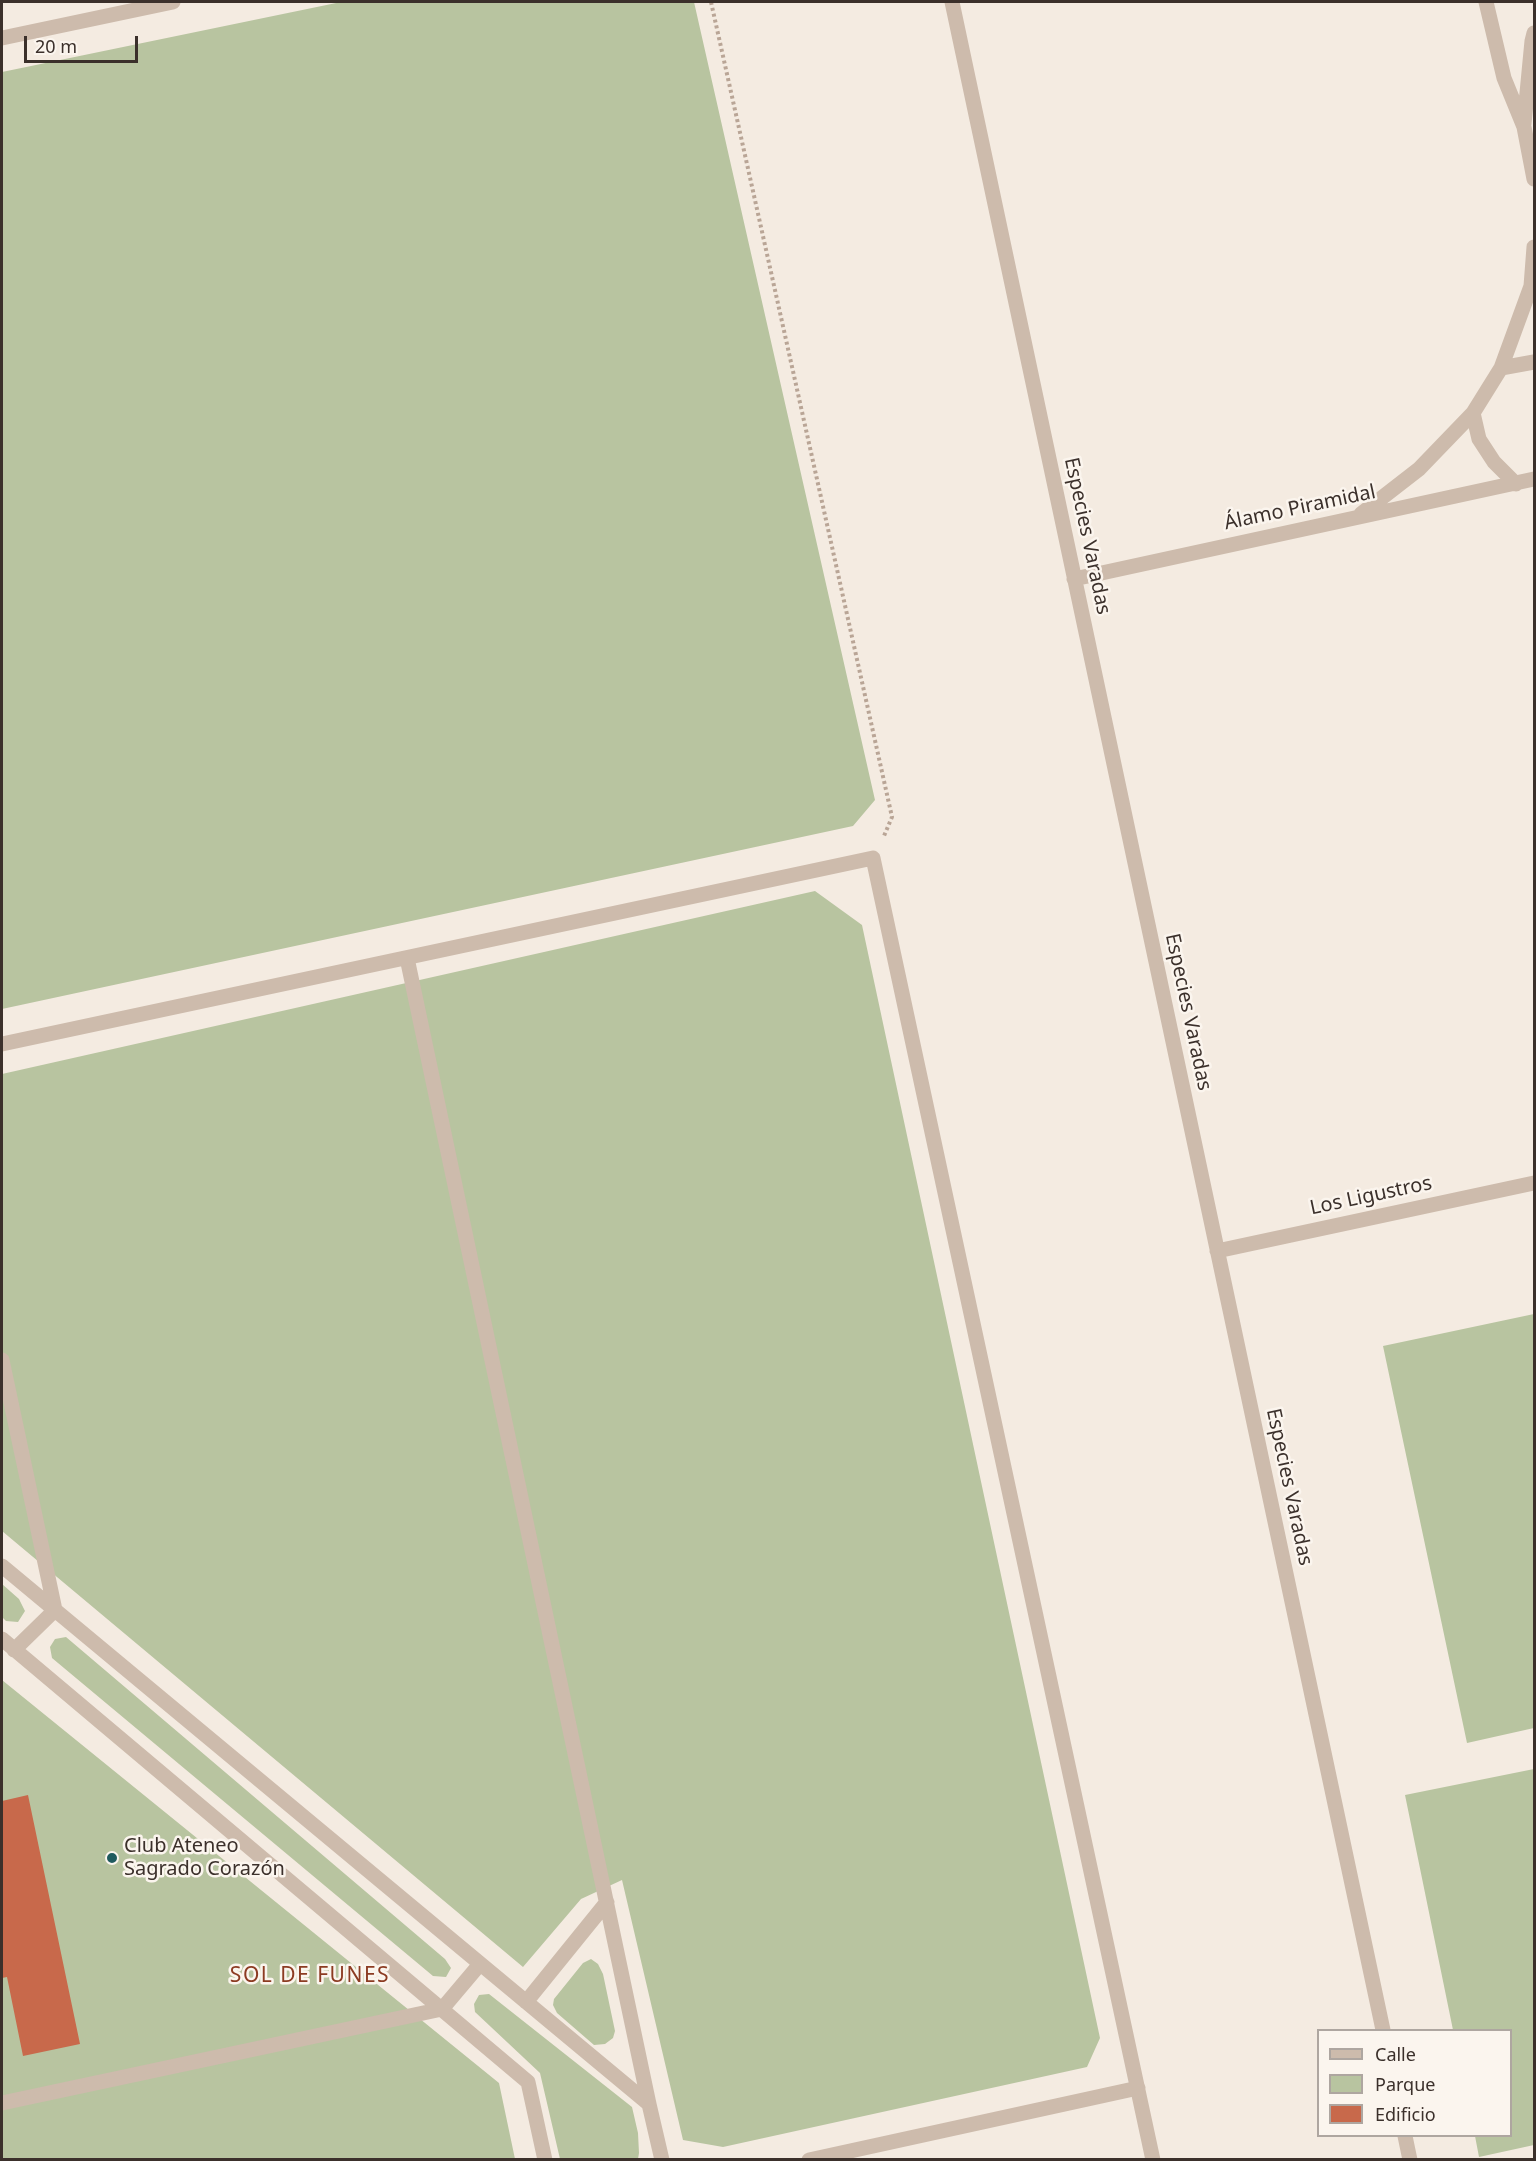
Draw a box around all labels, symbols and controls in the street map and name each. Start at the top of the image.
scale bar [27,24,141,62]
text: 20 m [35,34,77,58]
street label: Especies Varadas [1059,455,1115,617]
street label: Álamo Piramidal [1222,480,1378,536]
street label: Especies Varadas [1160,931,1216,1093]
street label: Los Ligustros [1308,1171,1434,1221]
street label: Especies Varadas [1261,1406,1317,1568]
place label: Club Ateneo Sagrado Corazón [124,1834,285,1881]
marker: Club Ateneo Sagrado Corazón [105,1851,119,1865]
district label: SOL DE FUNES [230,1963,390,1989]
legend [1317,2029,1512,2137]
text: Calle [1375,2042,1416,2066]
text: Parque [1375,2072,1435,2096]
text: Edificio [1375,2102,1436,2126]

